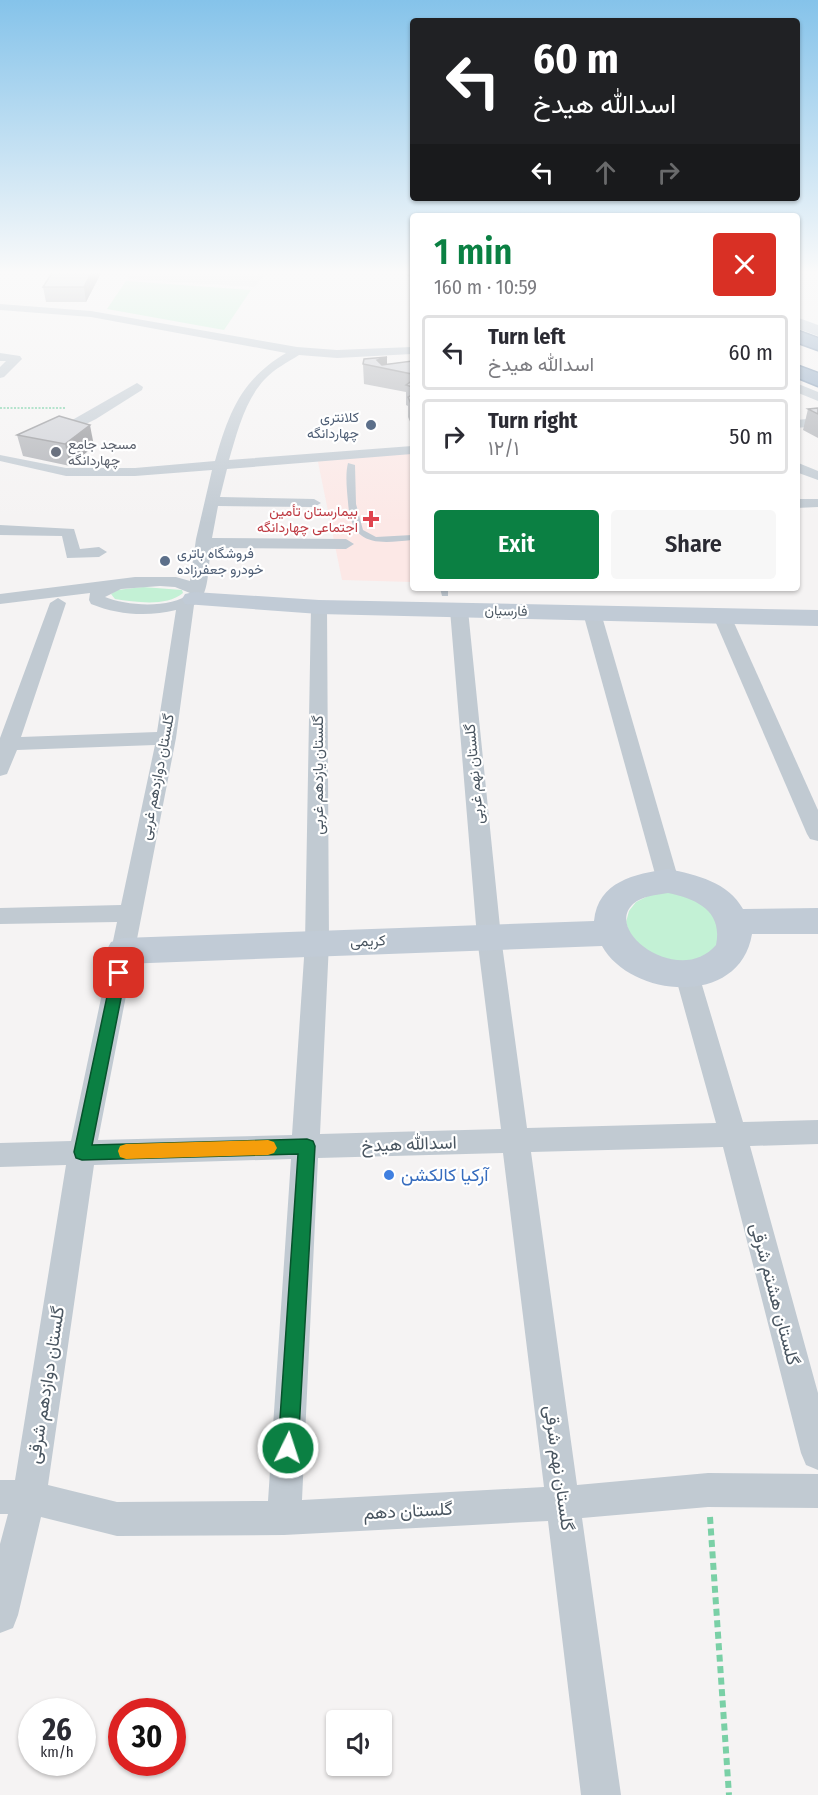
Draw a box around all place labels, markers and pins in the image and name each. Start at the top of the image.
place label: کلانتری چهاردانگه [307,409,359,443]
marker: کلانتری چهاردانگه [364,418,378,432]
place label: مسجد جامع چهاردانگه [68,436,136,470]
marker: مسجد جامع چهاردانگه [49,445,63,459]
place label: بیمارستان تأمین اجتماعی چهاردانگه [257,503,358,537]
marker: بیمارستان تأمین اجتماعی چهاردانگه [362,510,380,528]
place label: فروشگاه باتری خودرو جعفرزاده [177,545,263,578]
marker: فروشگاه باتری خودرو جعفرزاده [158,554,172,568]
pin [93,947,144,998]
place label: آرکیا کالکشن [401,1164,490,1186]
marker: آرکیا کالکشن [382,1168,396,1182]

